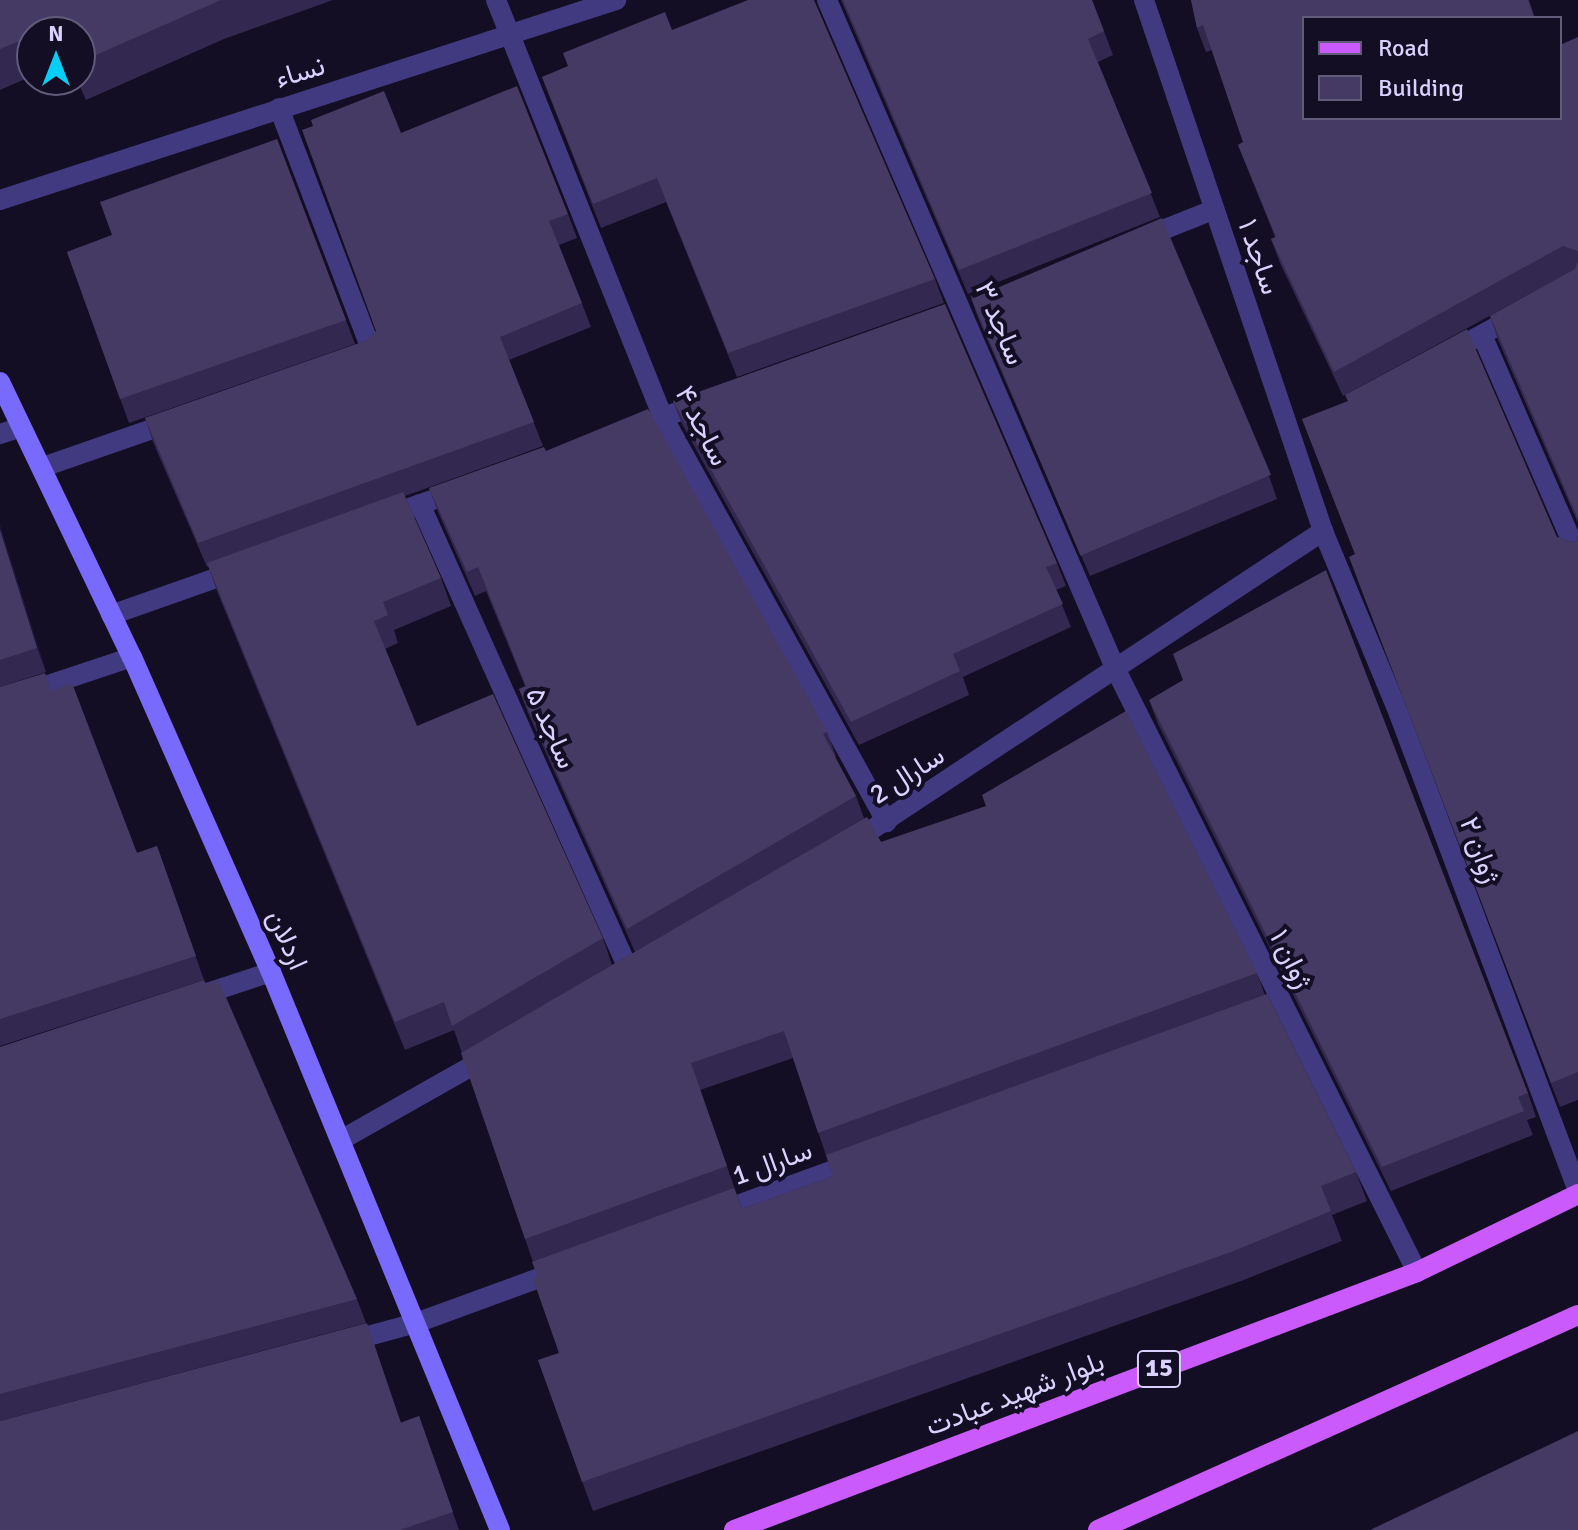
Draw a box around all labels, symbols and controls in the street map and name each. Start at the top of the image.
north arrow [16,16,96,96]
legend [1302,16,1562,120]
text: N [48,20,64,47]
text: Road [1378,33,1429,63]
street label: نساء [271,49,329,95]
text: Building [1378,73,1464,103]
street label: ساجد ۱ [1231,215,1287,299]
street label: ساجد ۳ [967,276,1033,370]
street label: ساجد ۴ [668,380,736,472]
street label: ساجد ۵ [518,682,584,774]
street label: سارال 2 [863,738,951,812]
street label: ژوان ۲ [1452,812,1508,888]
street label: اردلان [259,905,315,975]
street label: ژوان ۱ [1262,924,1320,994]
street label: سارال 1 [727,1133,817,1193]
street label: بلوار شهید عبادت [921,1345,1109,1443]
road number: 15 [1135,1347,1183,1391]

